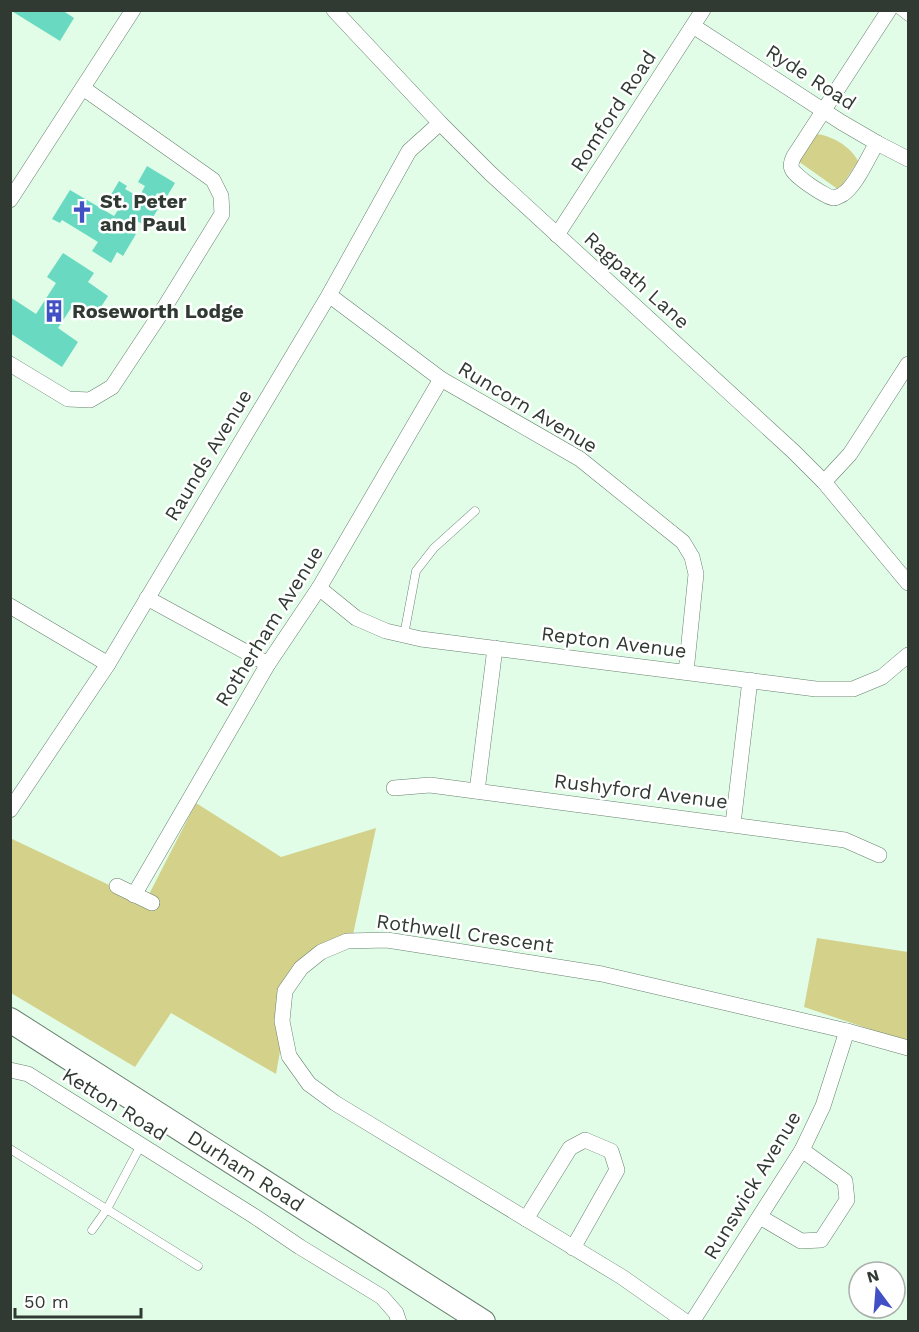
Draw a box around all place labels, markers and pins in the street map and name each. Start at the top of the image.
place label: St. Peter and Paul [100,189,187,236]
church icon: St. Peter and Paul [69,199,95,225]
building icon: Roseworth Lodge [41,298,67,324]
place label: Roseworth Lodge [72,299,244,323]

